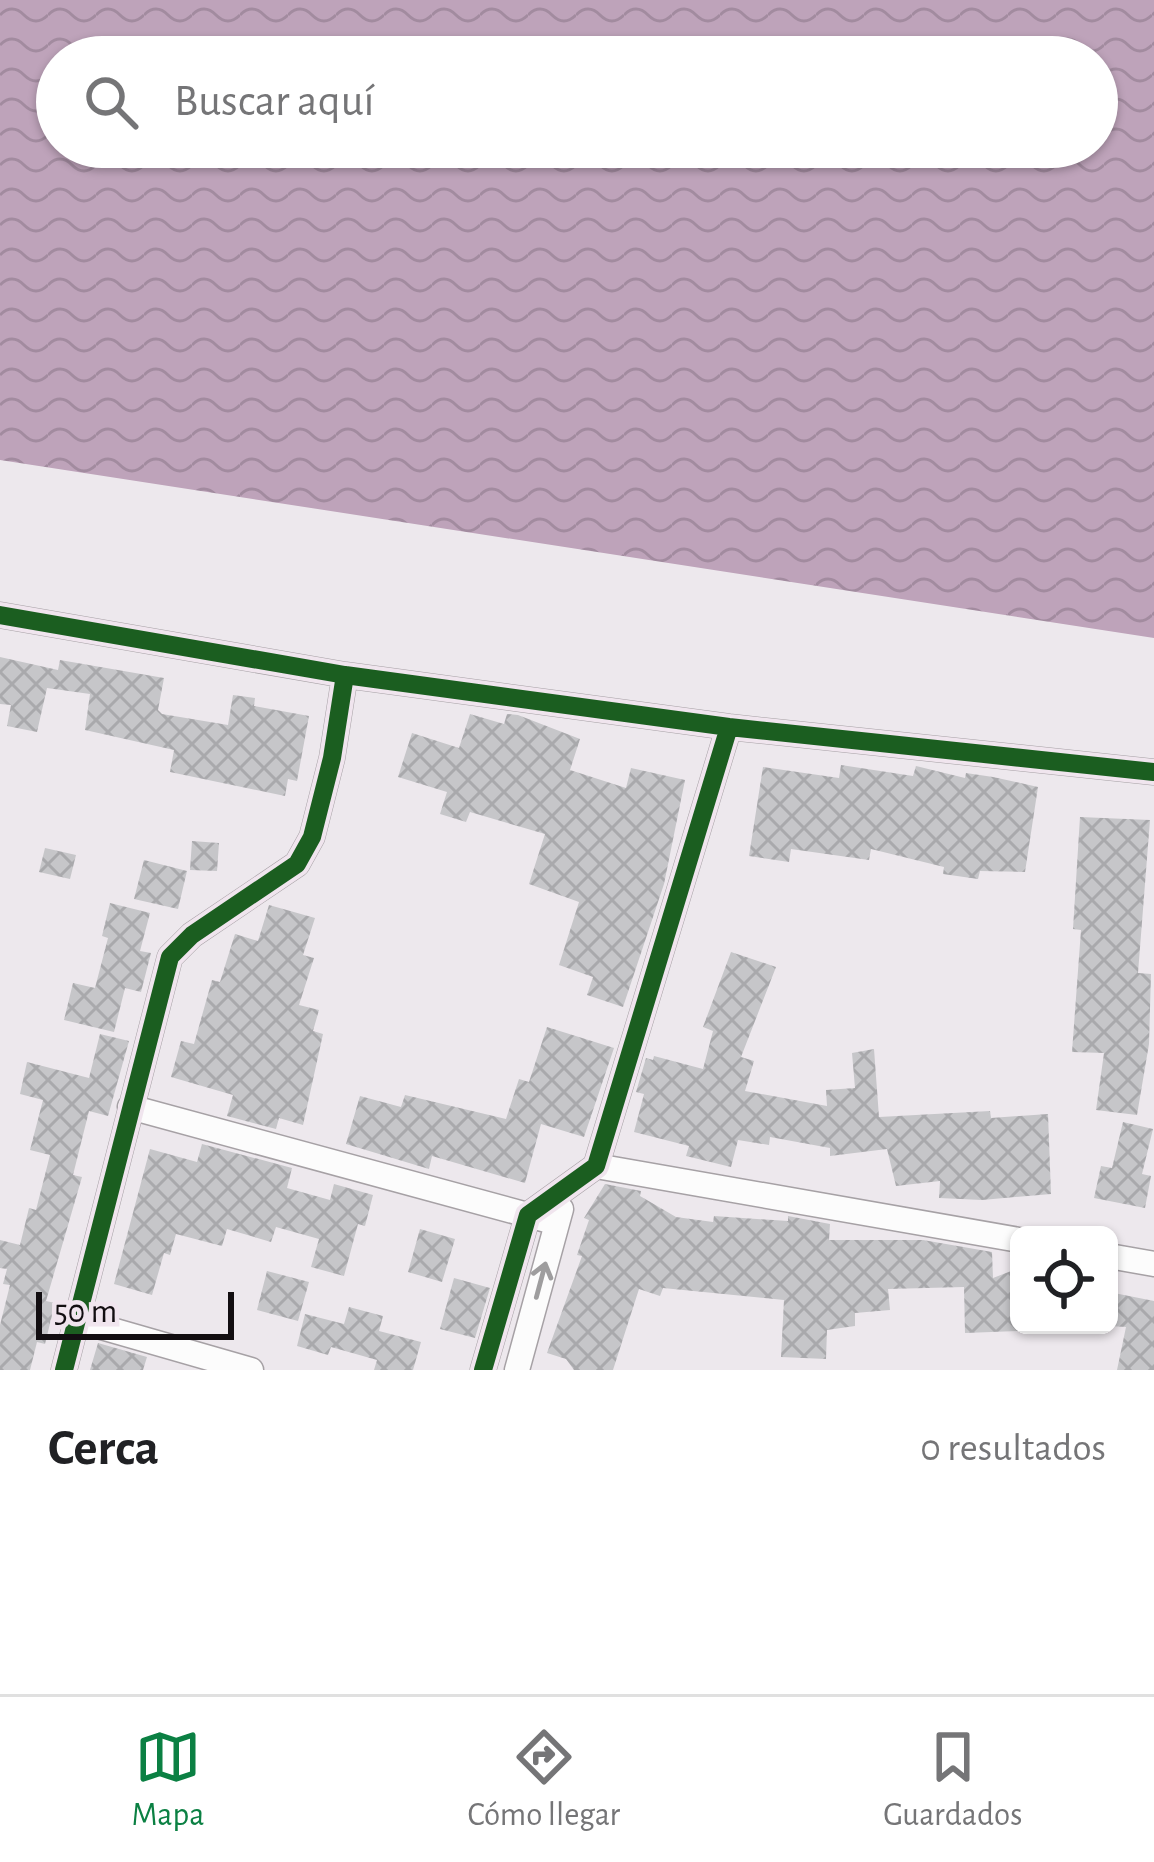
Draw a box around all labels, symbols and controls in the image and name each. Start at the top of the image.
search box [36,36,1118,168]
icon: search [78,69,144,135]
text: Buscar aquí [174,79,374,124]
map controls [1010,1226,1118,1334]
button: locate [1010,1226,1118,1334]
one-way arrow [532,1261,554,1299]
scale bar [36,1286,234,1339]
text: 50 m [54,1296,117,1329]
text: Cerca [48,1423,159,1474]
text: 0 resultados [920,1429,1106,1468]
tab: Mapa [131,1724,204,1836]
tab: Cómo llegar [467,1724,620,1836]
tab: Guardados [883,1724,1023,1836]

